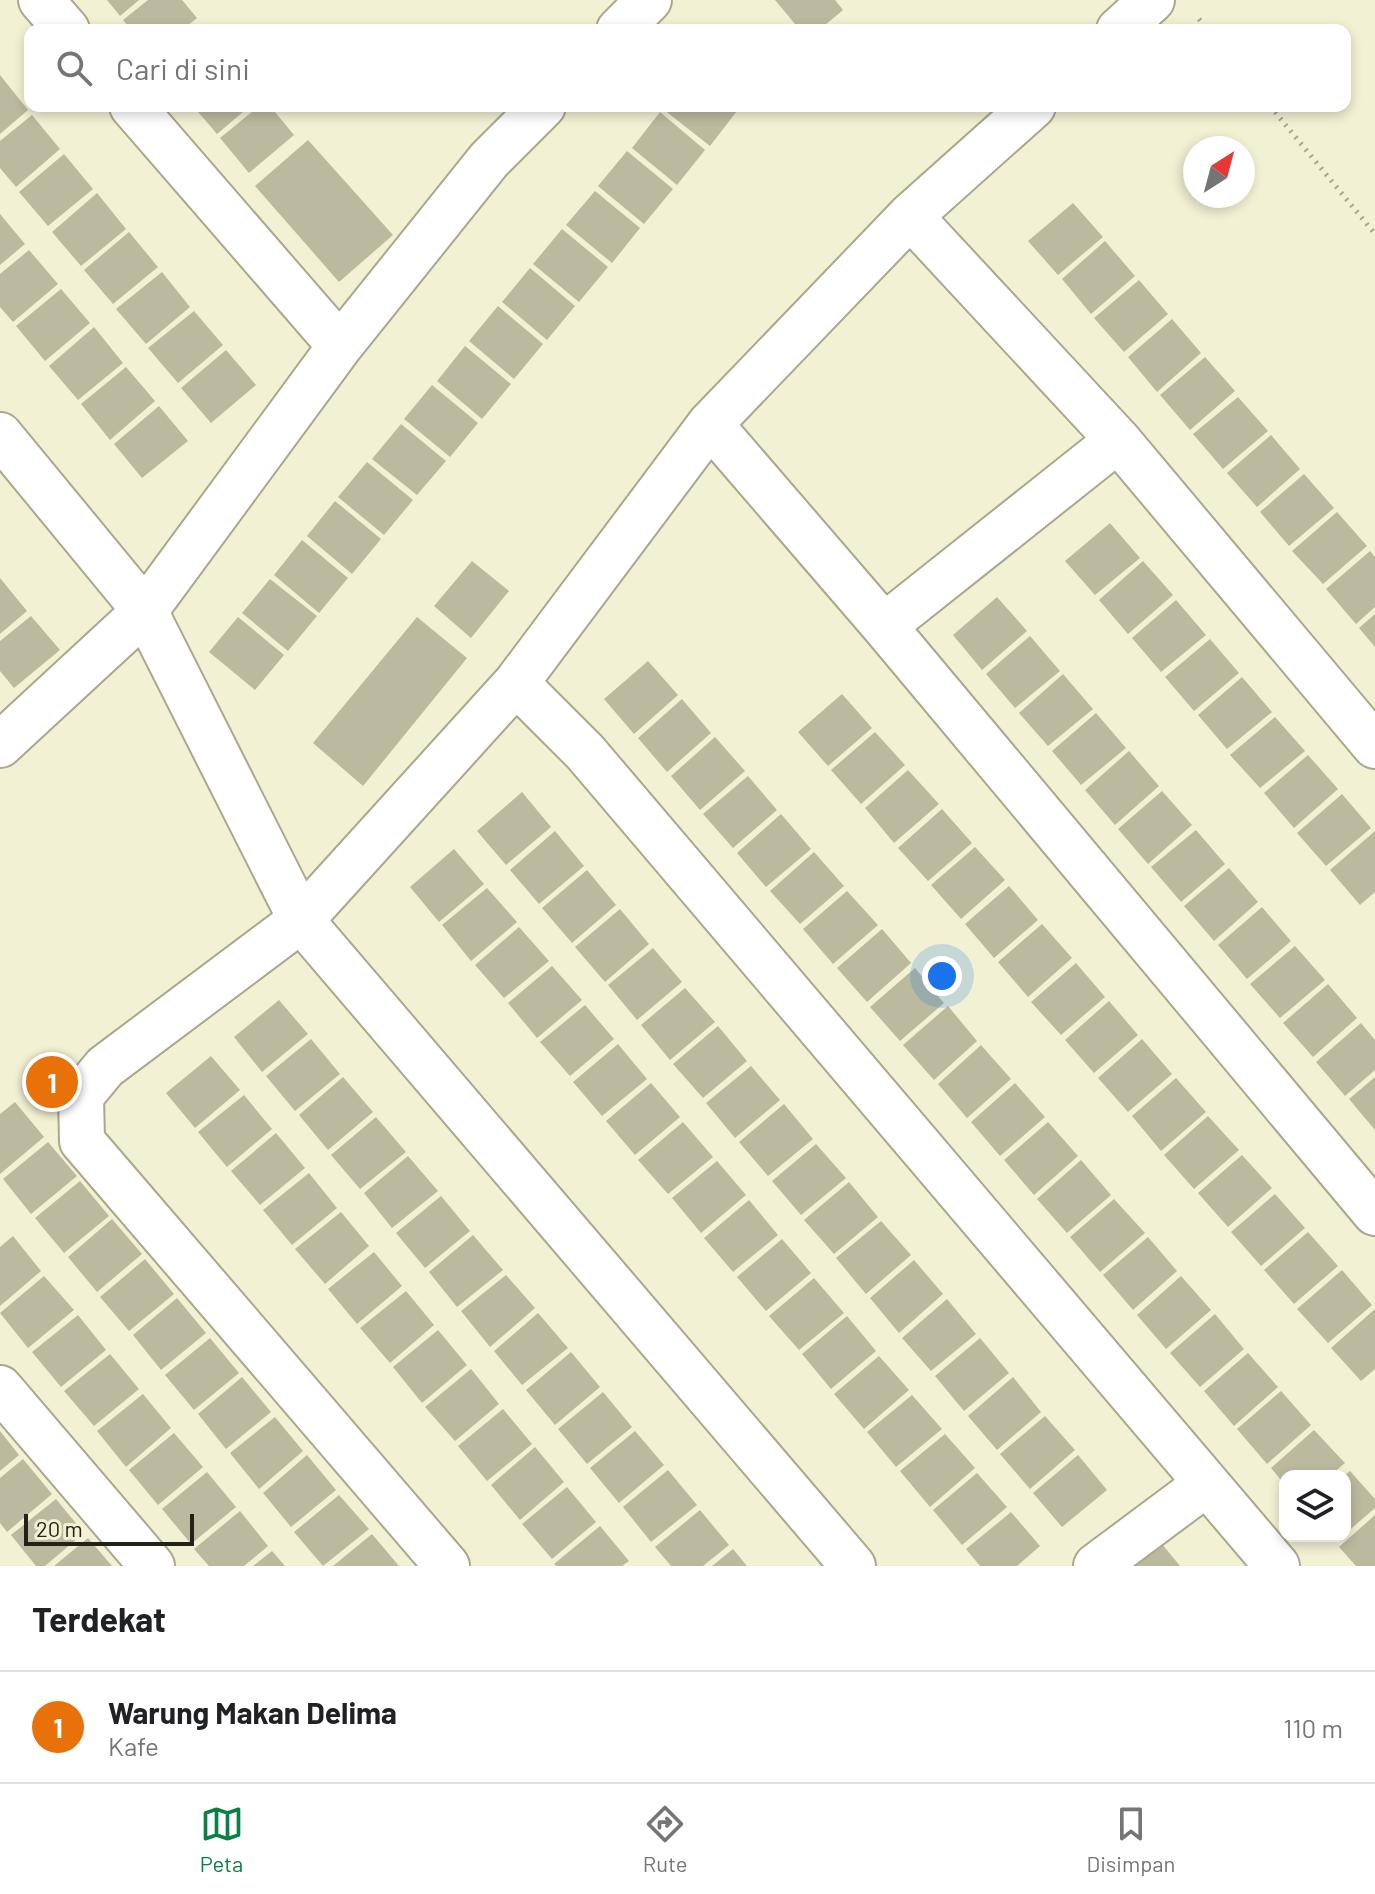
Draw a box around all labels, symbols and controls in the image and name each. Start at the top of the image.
search box [24,24,1351,112]
icon: search [52,46,96,90]
text: Cari di sini [116,50,250,86]
north arrow [1183,136,1255,208]
your location [922,956,962,996]
pin: 1 [26,1052,78,1112]
map controls [1279,1470,1351,1542]
button: layers [1279,1470,1351,1542]
scale bar [24,1510,194,1546]
text: 20 m [36,1515,83,1541]
text: Terdekat [32,1598,166,1639]
text: Warung Makan Delima [108,1694,397,1730]
text: 1 [53,1712,63,1743]
text: 110 m [1283,1712,1343,1743]
text: Kafe [108,1730,159,1761]
tab: Peta [200,1802,244,1876]
tab: Rute [643,1802,687,1876]
tab: Disimpan [1087,1802,1175,1876]

